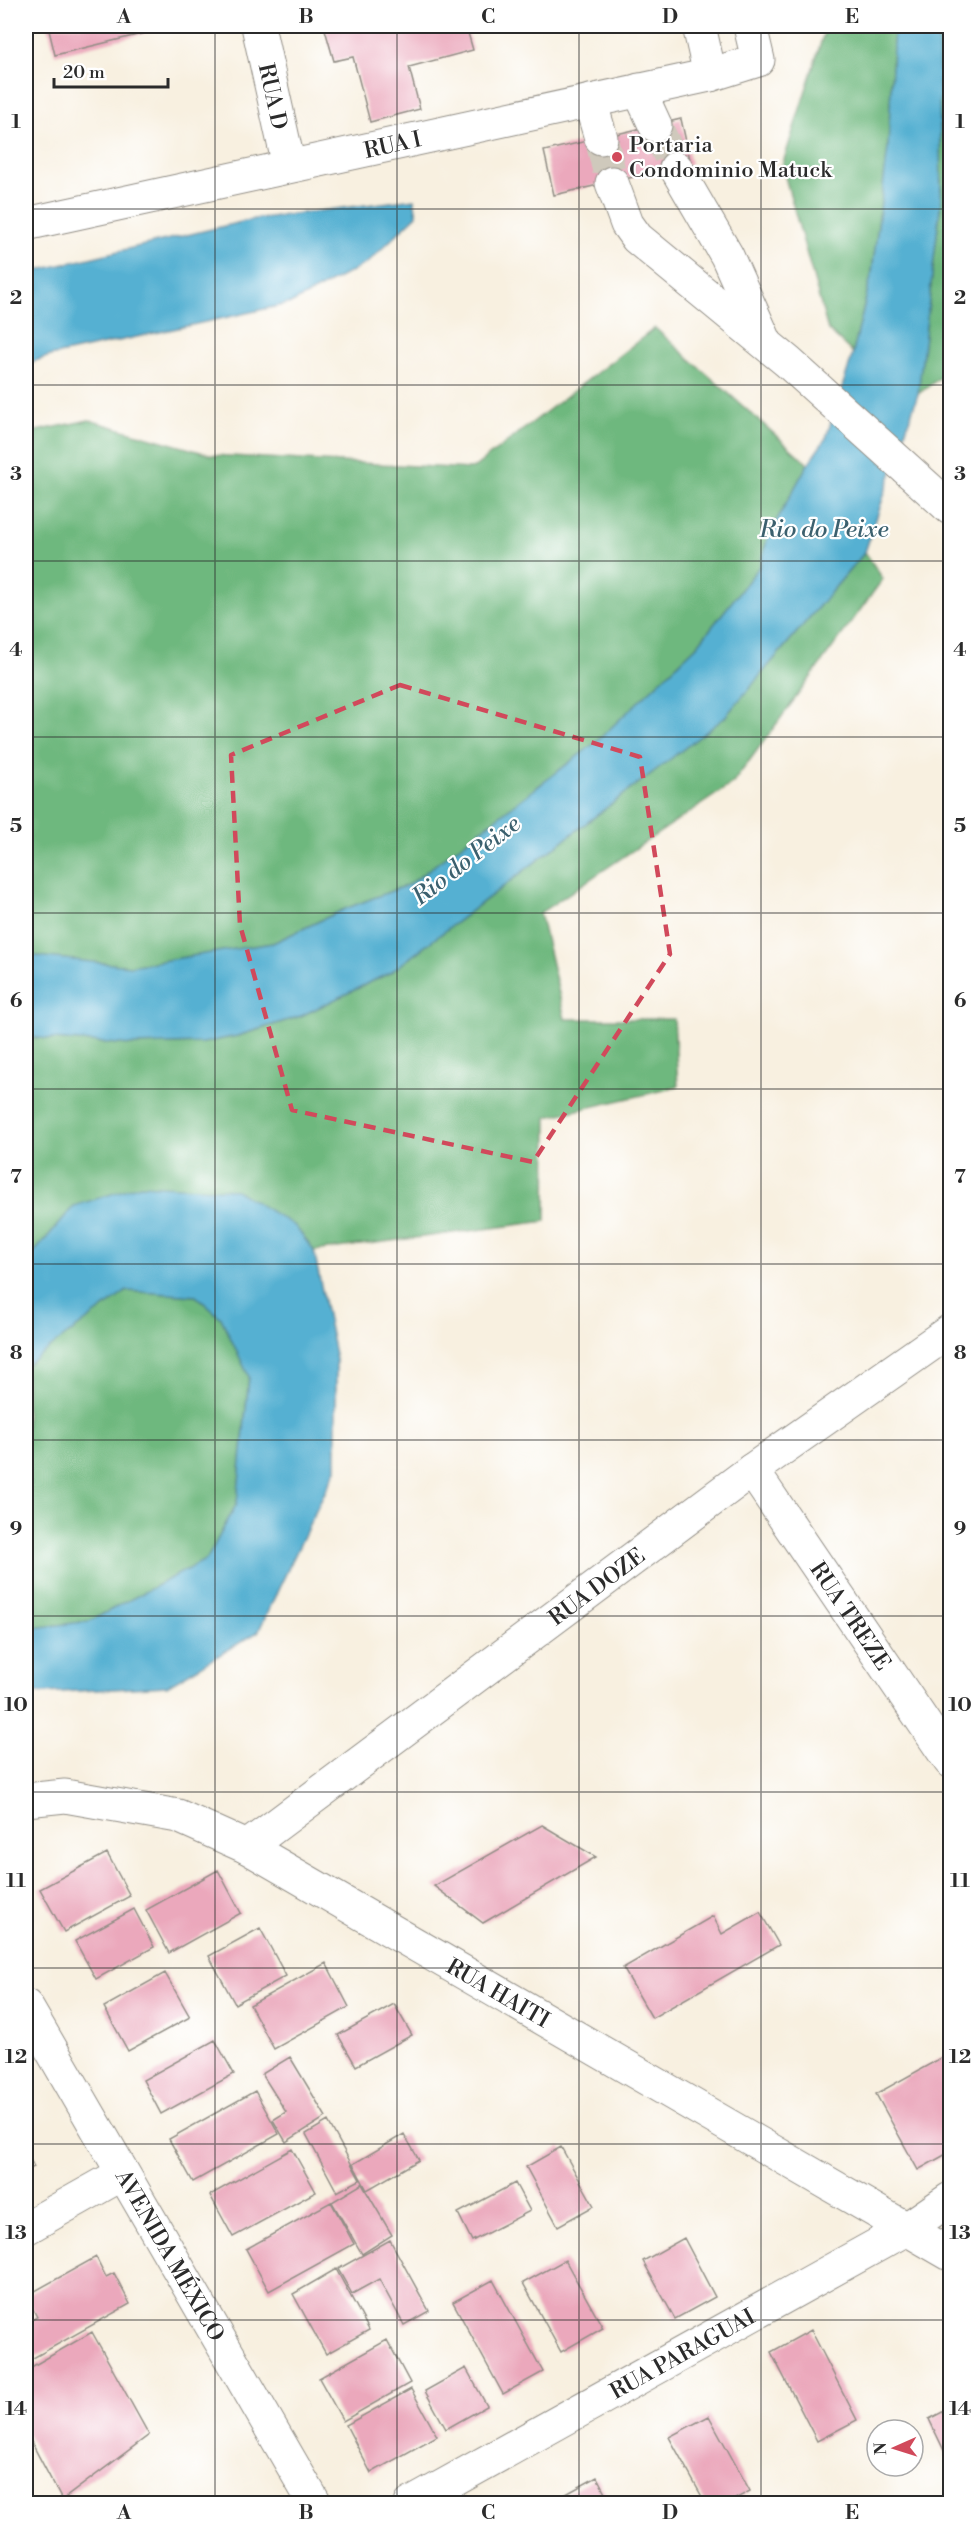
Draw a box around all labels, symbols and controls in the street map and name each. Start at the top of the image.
text: A [116,5,132,30]
text: B [298,5,314,30]
text: C [481,5,495,30]
text: D [662,5,678,30]
text: E [845,5,859,30]
scale bar [54,51,168,89]
text: 20 m [63,61,105,84]
street label: RUA D [252,61,293,132]
text: 1 [11,110,21,135]
text: 1 [955,110,965,135]
street label: RUA I [361,126,425,165]
place label: Portaria Condominio Matuck [629,132,833,184]
marker: Portaria Condominio Matuck [610,150,624,164]
text: 2 [10,286,22,311]
text: 2 [954,286,966,311]
text: 3 [10,462,22,487]
text: 3 [954,462,966,487]
water label: Rio do Peixe [758,515,889,545]
text: 4 [9,638,23,663]
text: 4 [953,638,967,663]
water label: Rio do Peixe [406,809,527,913]
text: 5 [10,814,22,839]
text: 5 [954,814,966,839]
text: 6 [10,989,23,1014]
text: 6 [954,989,967,1014]
text: 7 [10,1165,22,1190]
text: 7 [954,1165,966,1190]
text: 8 [10,1341,23,1366]
text: 8 [954,1341,967,1366]
text: 9 [10,1517,22,1542]
text: 9 [954,1517,966,1542]
street label: RUA DOZE [544,1543,651,1632]
street label: RUA TREZE [803,1557,896,1676]
text: 10 [4,1693,28,1718]
text: 10 [948,1693,972,1718]
text: 11 [6,1869,26,1894]
text: 11 [950,1869,970,1894]
street label: RUA HAITI [441,1953,555,2035]
text: 12 [5,2045,27,2070]
text: 12 [949,2045,971,2070]
street label: AVENIDA MÉXICO [108,2164,230,2346]
text: 13 [5,2221,27,2246]
text: 13 [949,2221,971,2246]
street label: RUA PARAGUAI [606,2303,761,2406]
text: 14 [5,2397,27,2422]
text: 14 [949,2397,971,2422]
north arrow [865,2418,925,2478]
text: N [871,2442,891,2456]
text: A [116,2501,132,2526]
text: B [298,2501,314,2526]
text: C [481,2501,495,2526]
text: D [662,2501,678,2526]
text: E [845,2501,859,2526]

